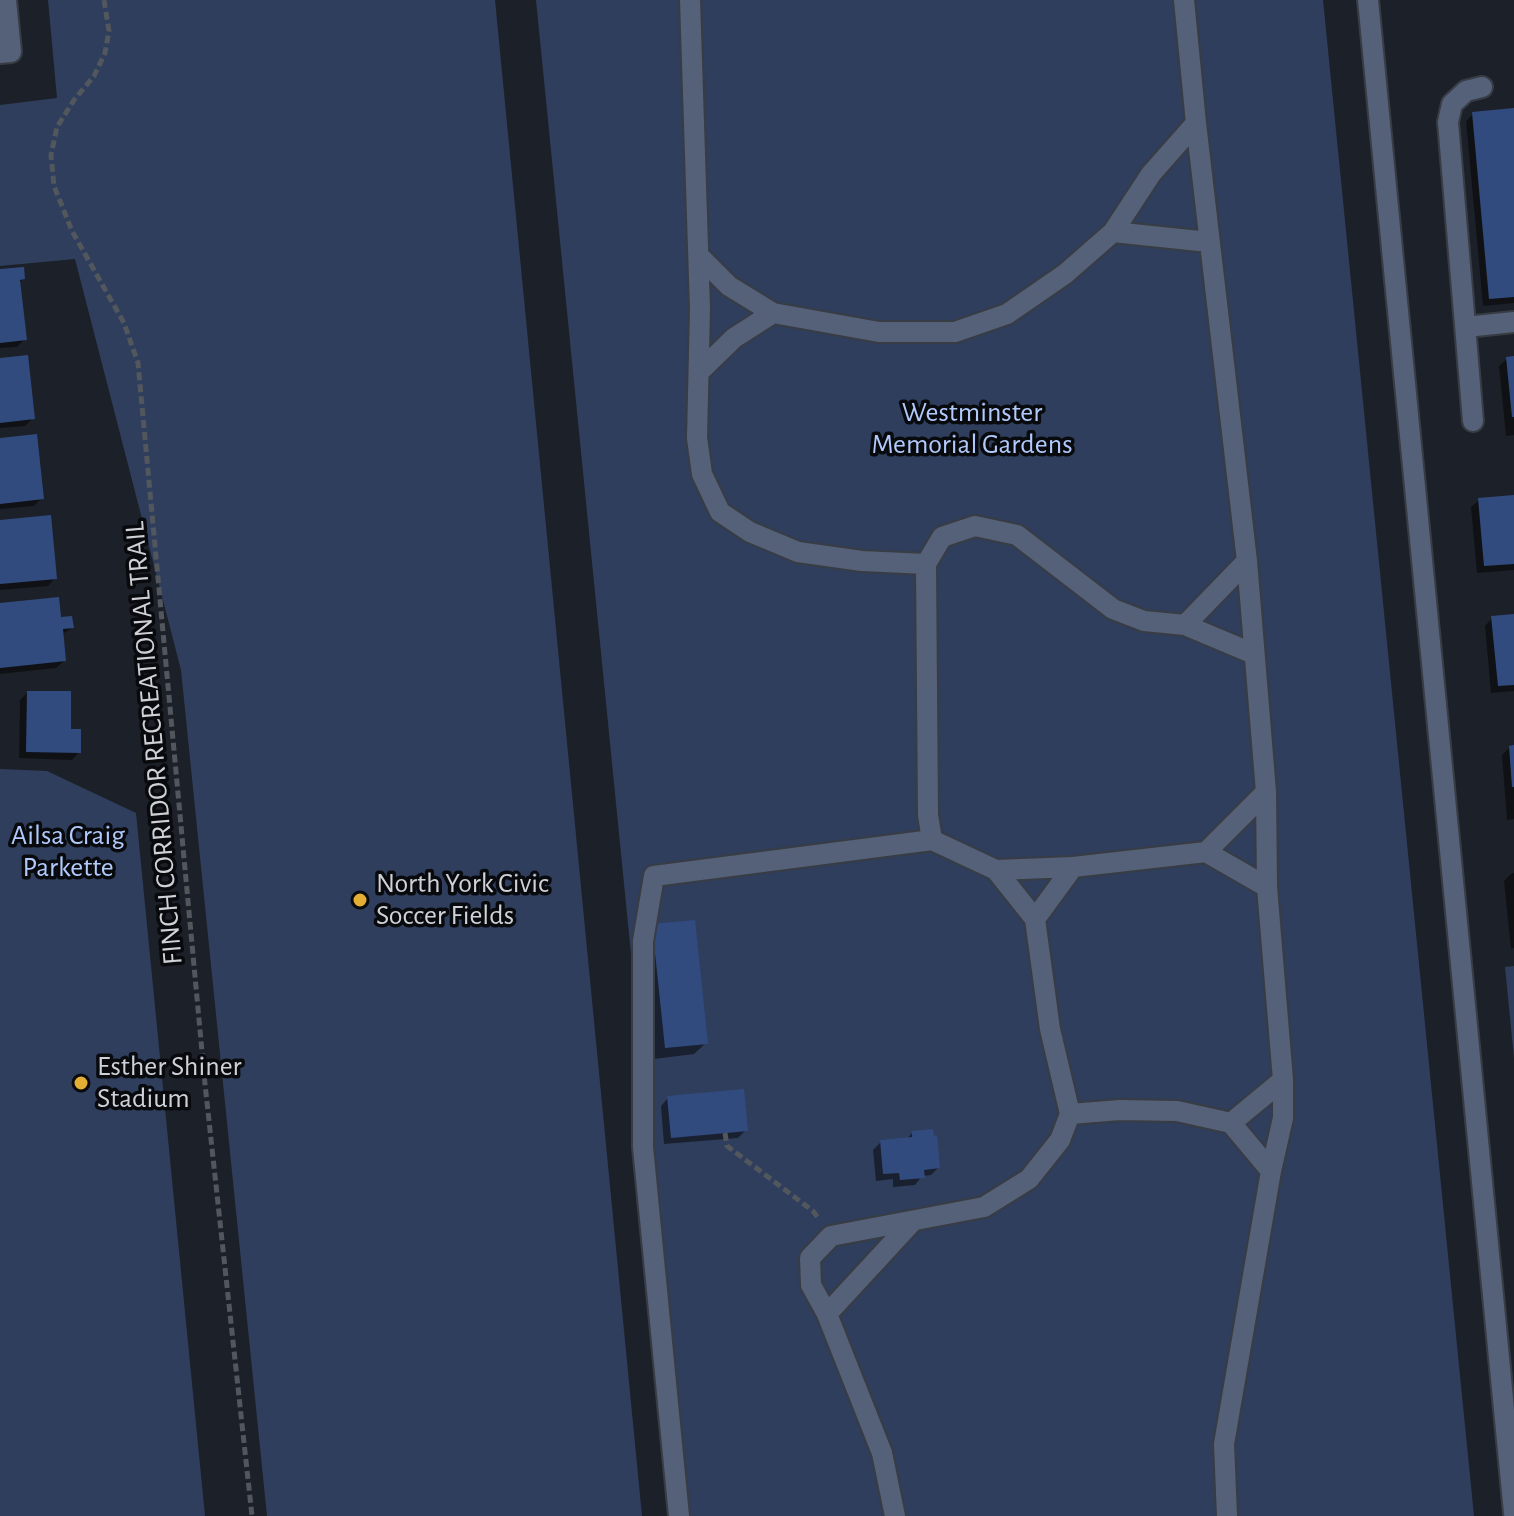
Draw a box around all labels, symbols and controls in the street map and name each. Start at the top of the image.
park label: Westminster Memorial Gardens [871,396,1073,462]
street label: FINCH CORRIDOR RECREATIONAL TRAIL [118,520,190,966]
park label: Ailsa Craig Parkette [11,819,125,885]
place label: North York Civic Soccer Fields [376,867,549,933]
marker: North York Civic Soccer Fields [351,891,369,909]
place label: Esther Shiner Stadium [97,1050,242,1116]
marker: Esther Shiner Stadium [72,1074,90,1092]

